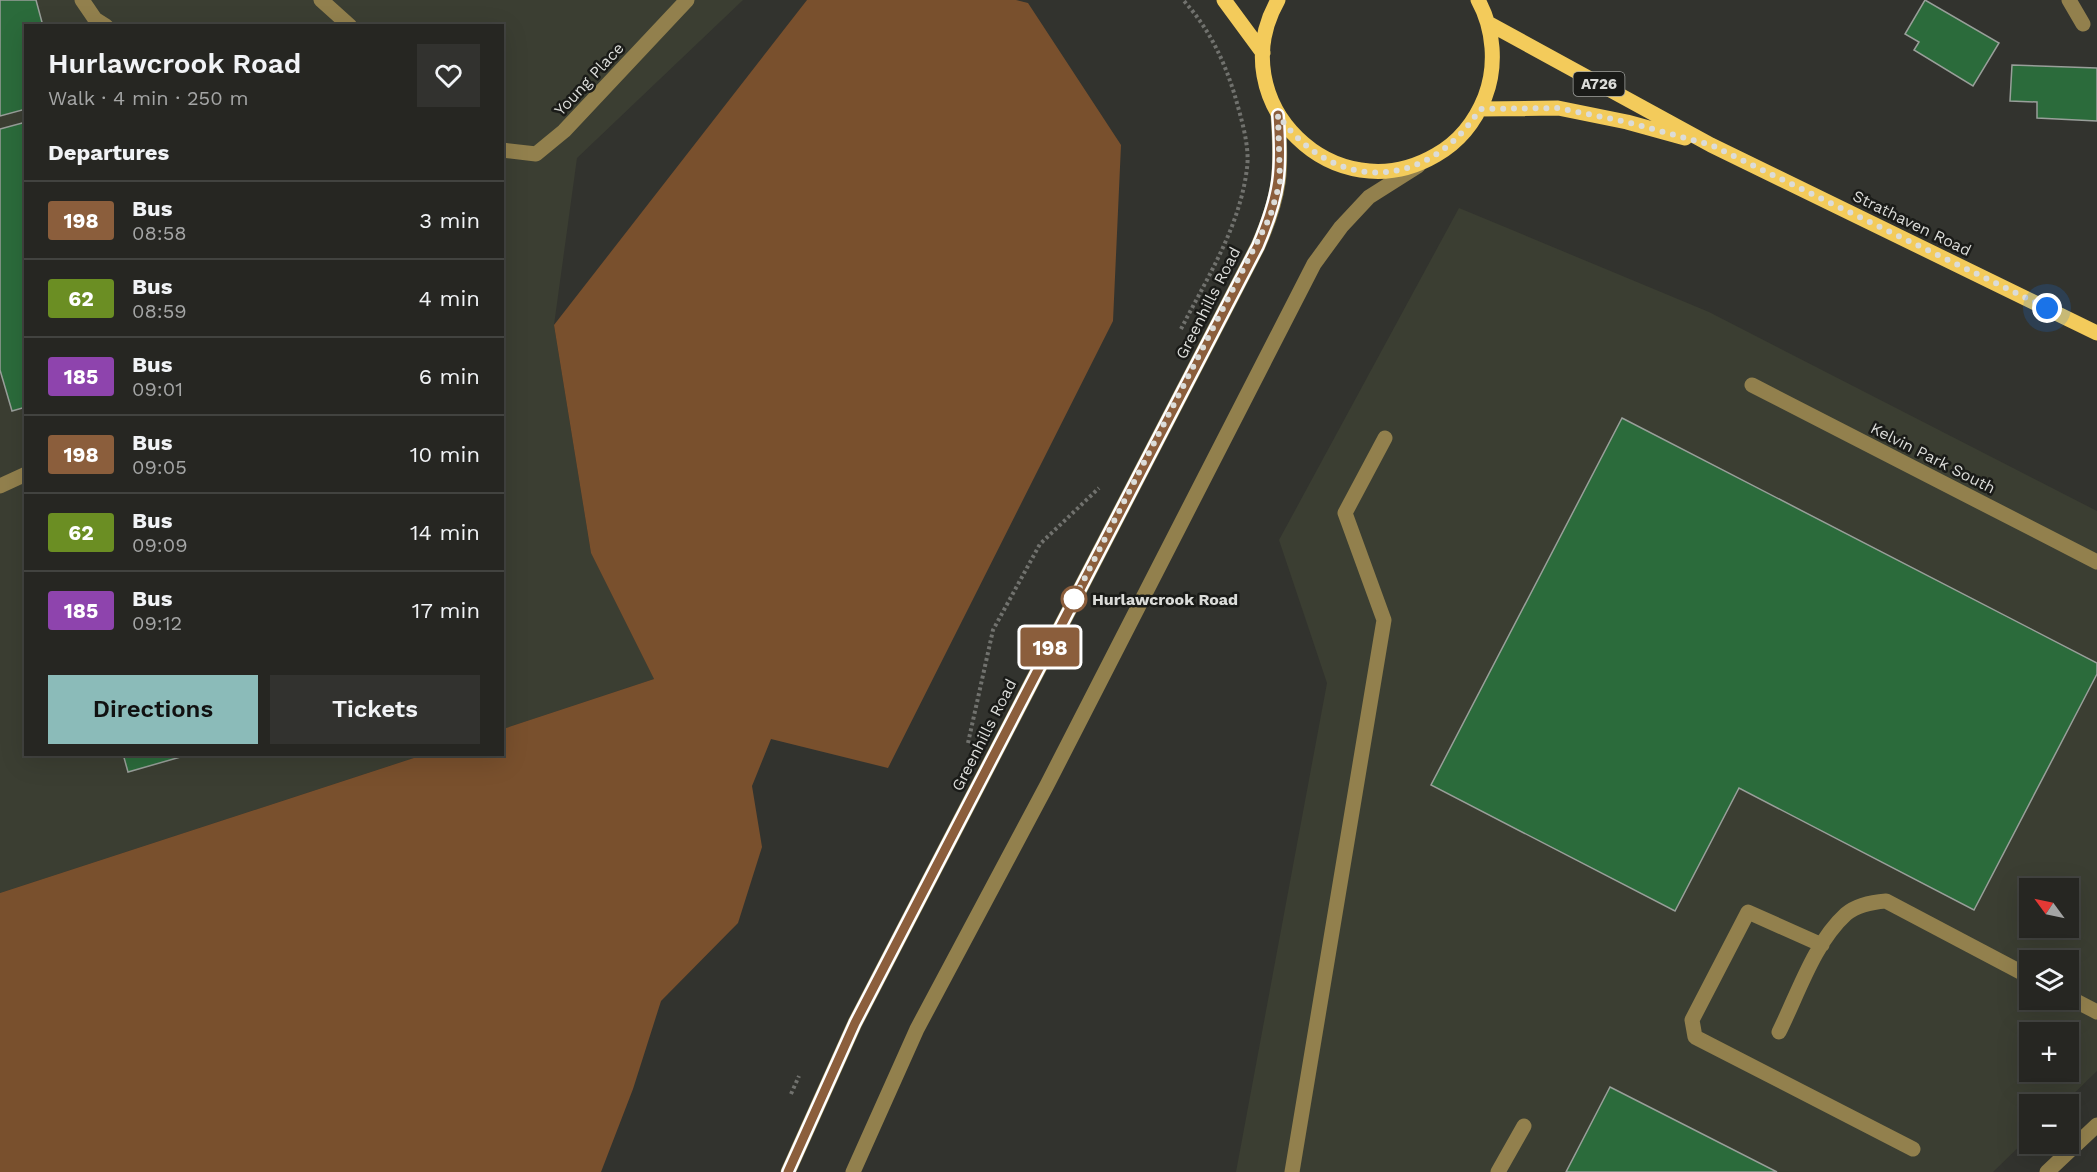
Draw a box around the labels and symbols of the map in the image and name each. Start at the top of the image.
street label: Young Place [550,38,628,120]
road number: A726 [1574,72,1624,96]
street label: Strathaven Road [1850,186,1974,260]
street label: Greenhills Road [1172,244,1244,362]
your location [2032,293,2062,323]
street label: Kelvin Park South [1867,418,1999,498]
marker: Hurlawcrook Road [1061,586,1087,612]
place label: Hurlawcrook Road [1092,590,1238,609]
line badge: 198 [1016,628,1084,666]
street label: Greenhills Road [948,676,1020,794]
north arrow [2019,878,2079,938]

